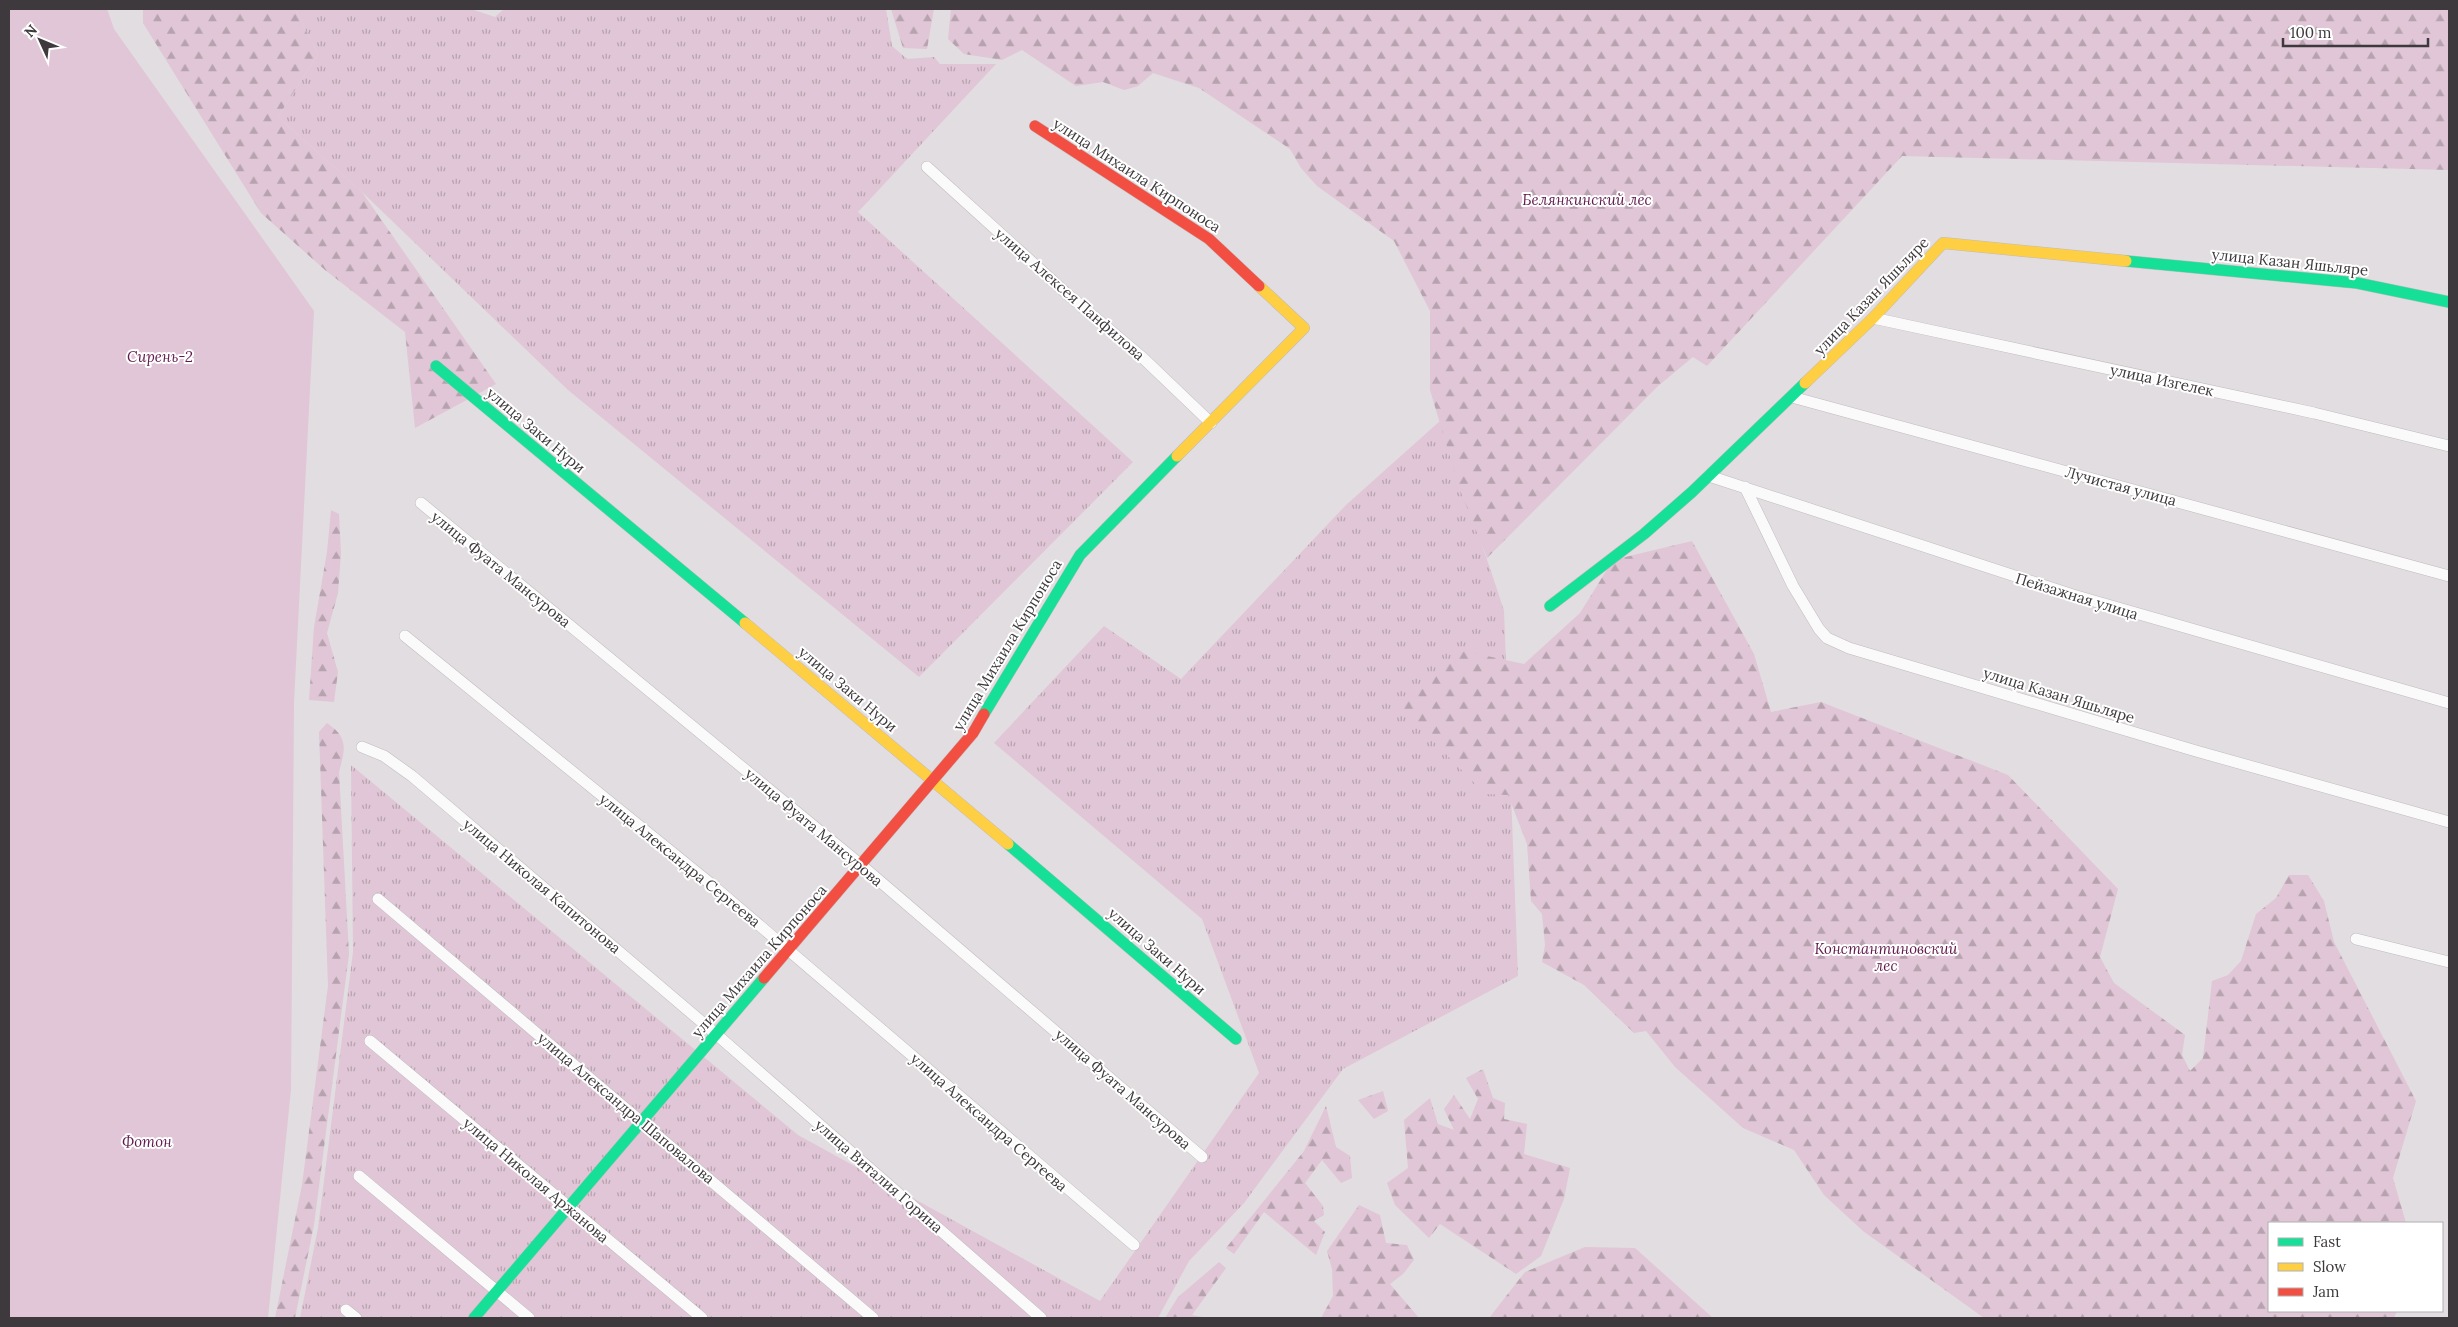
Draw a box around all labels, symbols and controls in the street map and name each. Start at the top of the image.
north arrow [15,15,65,65]
scale bar [2283,15,2428,47]
text: N [20,21,41,41]
text: 100 m [2290,23,2331,42]
street label: улица Михаила Кирпоноса [1049,114,1225,237]
park label: Белянкинский лес [1522,190,1652,209]
street label: улица Алексея Панфилова [991,224,1149,364]
street label: улица Казан Яшьляре [1810,233,1932,359]
street label: улица Казан Яшьляре [2211,244,2369,280]
park label: Сирень-2 [127,347,193,366]
street label: улица Изгелек [2108,360,2216,400]
street label: улица Заки Нури [483,383,589,477]
street label: Лучистая улица [2063,462,2179,510]
street label: улица Фуата Мансурова [427,507,575,631]
street label: улица Михаила Кирпоноса [948,556,1066,734]
street label: Пейзажная улица [2013,568,2141,624]
street label: улица Заки Нури [795,642,901,736]
street label: улица Казан Яшьляре [1981,663,2137,727]
street label: улица Фуата Мансурова [741,764,887,890]
street label: улица Александра Сергеева [596,789,765,931]
street label: улица Николая Капитонова [459,814,625,958]
street label: улица Михаила Кирпоноса [687,880,831,1041]
street label: улица Заки Нури [1104,903,1210,999]
park label: Константиновский лес [1814,939,1958,975]
street label: улица Фуата Мансурова [1051,1025,1195,1153]
street label: улица Александра Шаповалова [534,1028,719,1188]
street label: улица Александра Сергеева [907,1049,1072,1196]
street label: улица Николая Аржанова [459,1113,613,1247]
street label: улица Виталия Горина [811,1115,947,1237]
park label: Фотон [122,1132,172,1151]
legend [2268,1222,2443,1312]
text: Fast [2313,1232,2341,1251]
text: Slow [2313,1257,2346,1276]
text: Jam [2312,1282,2340,1301]

